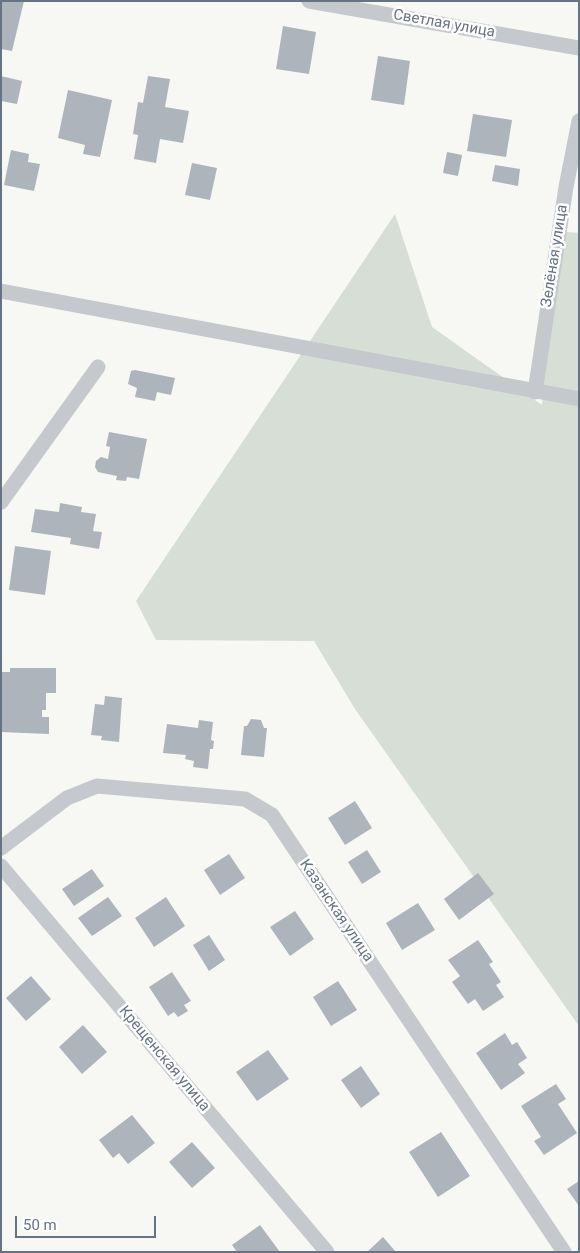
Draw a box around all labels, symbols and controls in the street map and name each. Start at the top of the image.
street label: Светлая улица [392,6,496,42]
street label: Зелёная улица [538,204,572,308]
street label: Казанская улица [295,856,377,966]
street label: Крещенская улица [115,1003,213,1115]
scale bar [18,1206,159,1238]
text: 50 m [23,1216,57,1234]

